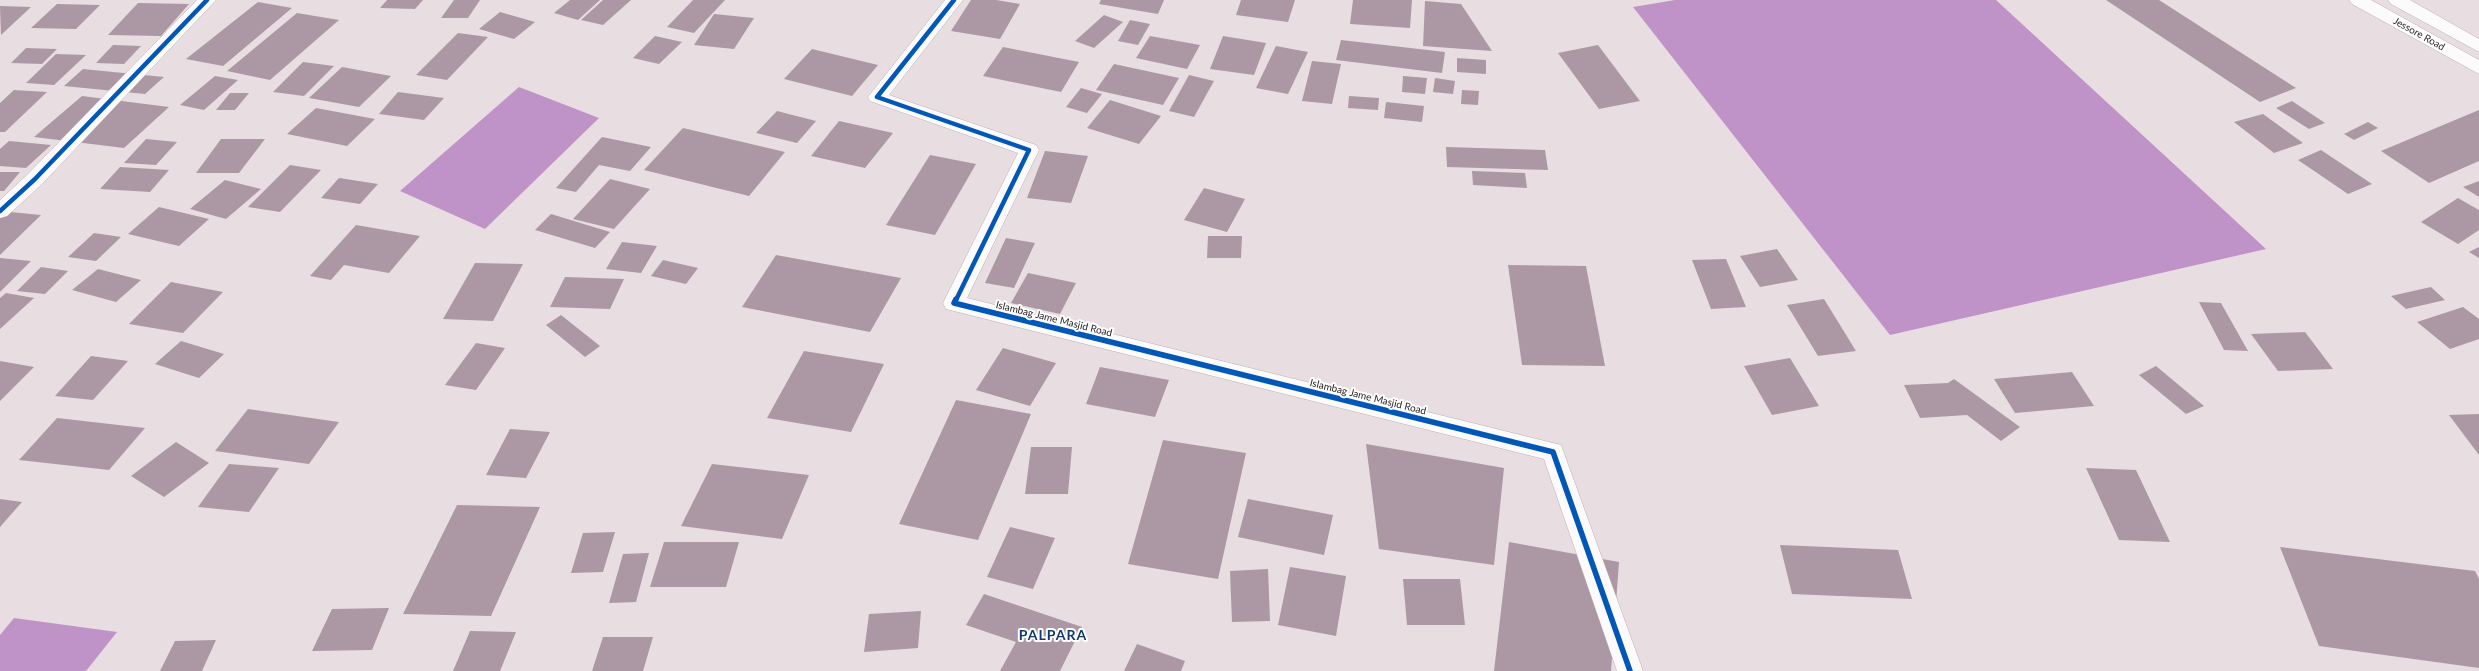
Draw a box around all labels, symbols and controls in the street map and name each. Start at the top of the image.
street label: Jessore Road [2391,15,2447,53]
street label: Islambag Jame Masjid Road [995,299,1113,339]
street label: Islambag Jame Masjid Road [1309,377,1427,417]
district label: PALPARA [1019,627,1087,643]

